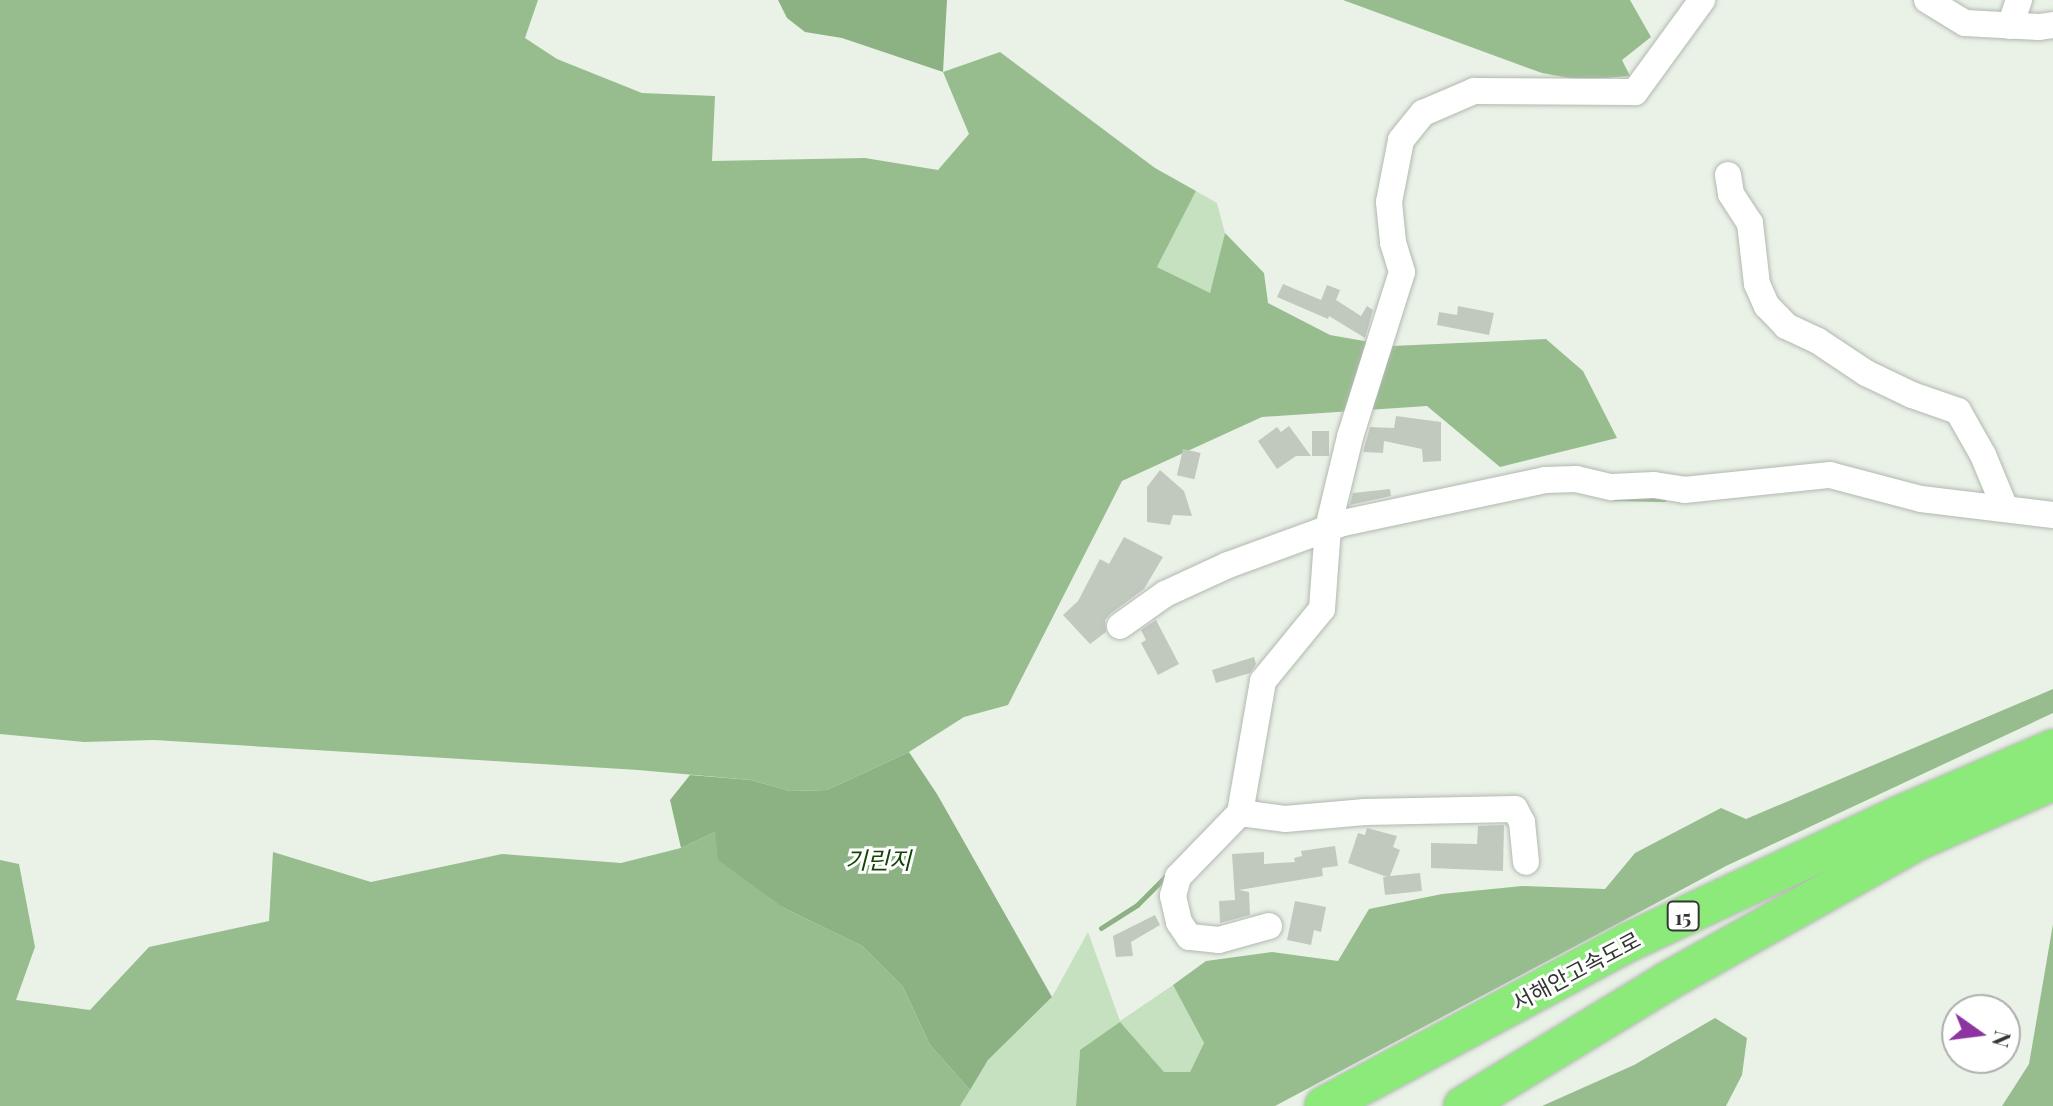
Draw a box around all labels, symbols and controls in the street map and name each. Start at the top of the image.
water label: 기린지 [845,846,911,874]
road number: 15 [1665,900,1701,932]
street label: 서해안고속도로 [1507,926,1645,1016]
north arrow [1941,994,2021,1074]
text: N [1986,1028,2019,1051]

